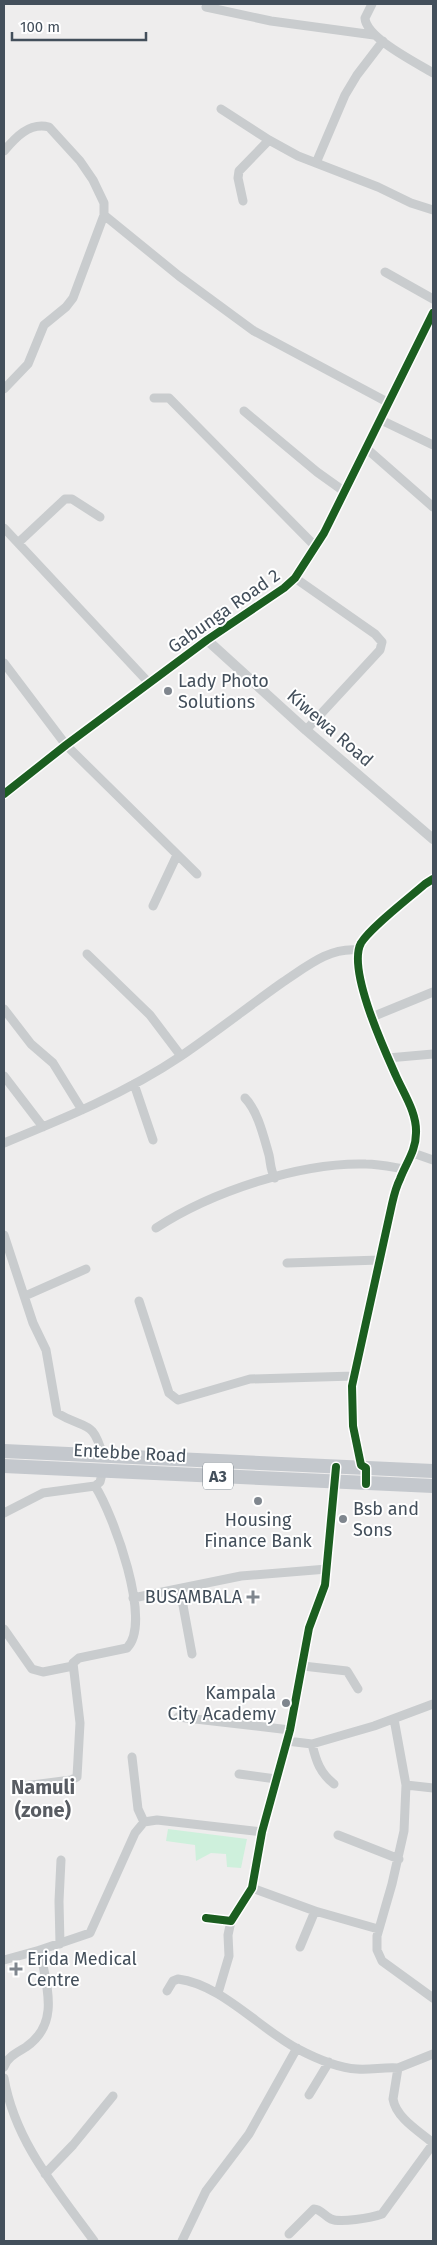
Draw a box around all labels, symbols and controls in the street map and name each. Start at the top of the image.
scale bar [12,10,146,42]
text: 100 m [20,18,60,36]
street label: Gabunga Road 2 [164,564,284,658]
place label: Lady Photo Solutions [178,670,269,713]
marker: Lady Photo Solutions [162,685,174,697]
street label: Kiwewa Road [282,685,378,771]
street label: Entebbe Road [73,1439,187,1467]
road number: A3 [203,1462,233,1490]
marker: Housing Finance Bank [252,1495,264,1507]
place label: Bsb and Sons [353,1498,419,1541]
place label: Housing Finance Bank [204,1509,313,1552]
marker: Bsb and Sons [337,1513,349,1525]
place label: BUSAMBALA [145,1586,243,1608]
marker: BUSAMBALA [246,1590,260,1604]
place label: Kampala City Academy [168,1682,276,1725]
marker: Kampala City Academy [280,1697,292,1709]
district label: Namuli (zone) [11,1775,75,1822]
place label: Erida Medical Centre [27,1948,137,1991]
marker: Erida Medical Centre [9,1962,23,1976]

